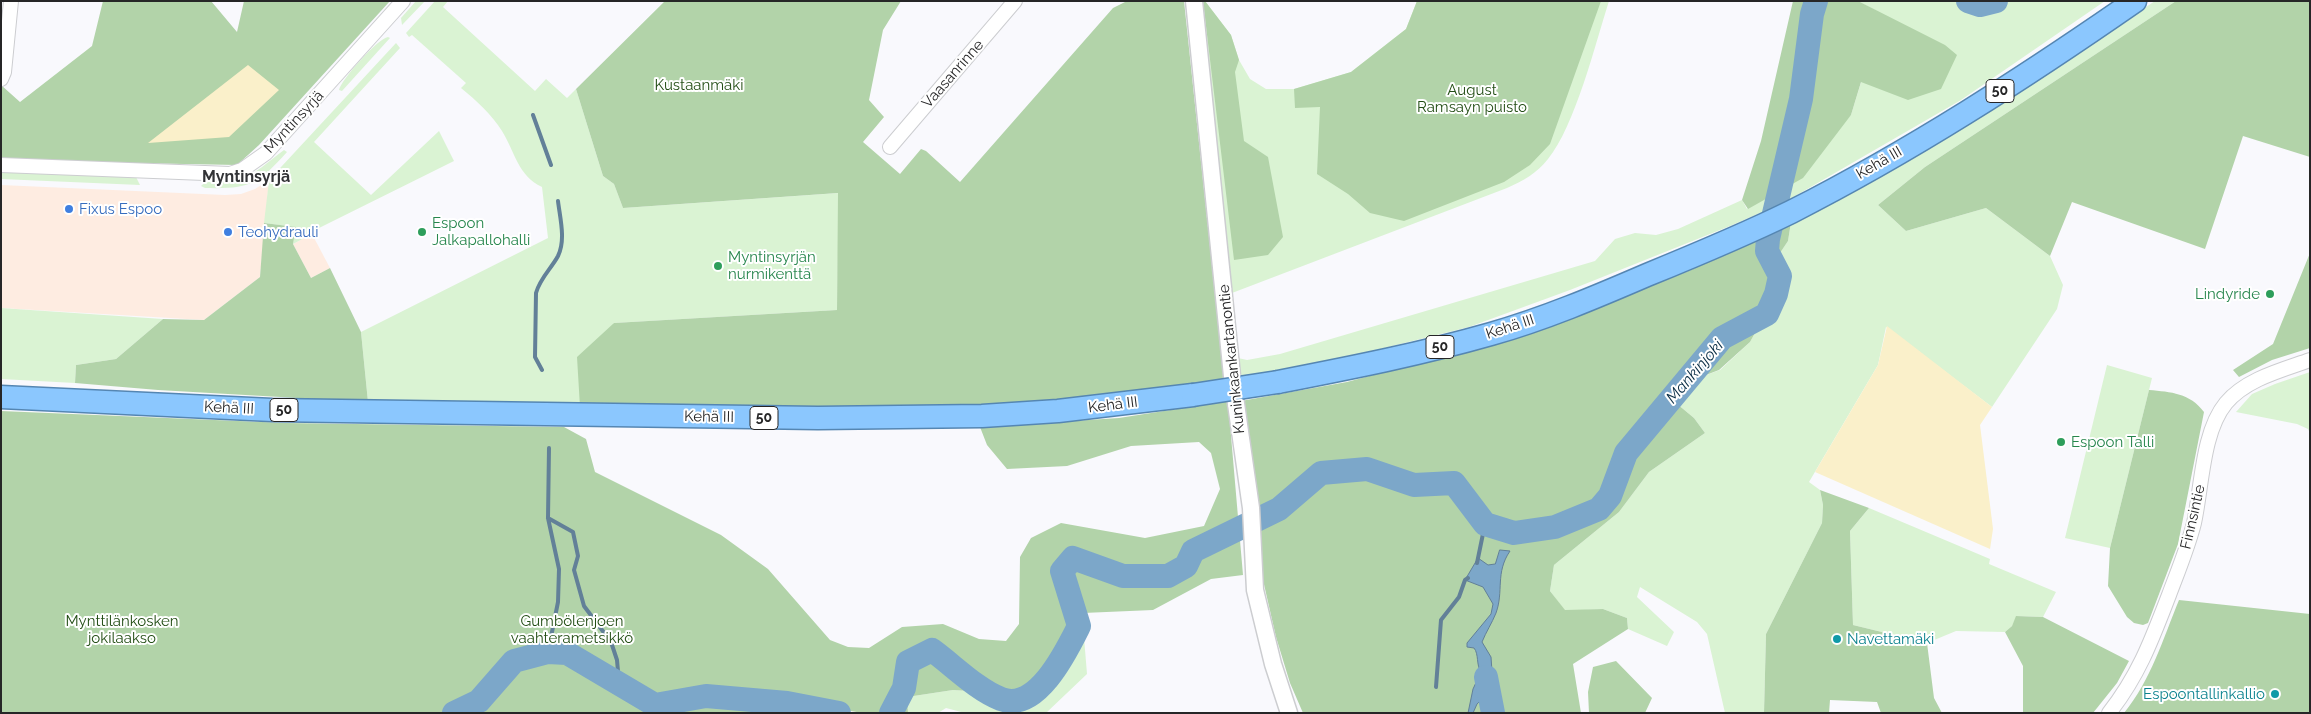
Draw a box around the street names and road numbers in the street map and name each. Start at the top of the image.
street label: Vaasanrinne [918,36,988,112]
road number: 50 [1986,80,2014,102]
street label: Myntinsyrjä [260,87,328,157]
street label: Kehä III [1853,143,1905,183]
street label: Kuninkaankartanontie [1215,283,1249,435]
street label: Kehä III [1483,311,1537,343]
road number: 50 [1426,336,1454,358]
street label: Kehä III [1087,393,1139,417]
street label: Kehä III [204,398,254,418]
road number: 50 [270,398,298,422]
road number: 50 [750,406,778,429]
street label: Kehä III [684,408,734,426]
street label: Finnsintie [2177,483,2209,551]

